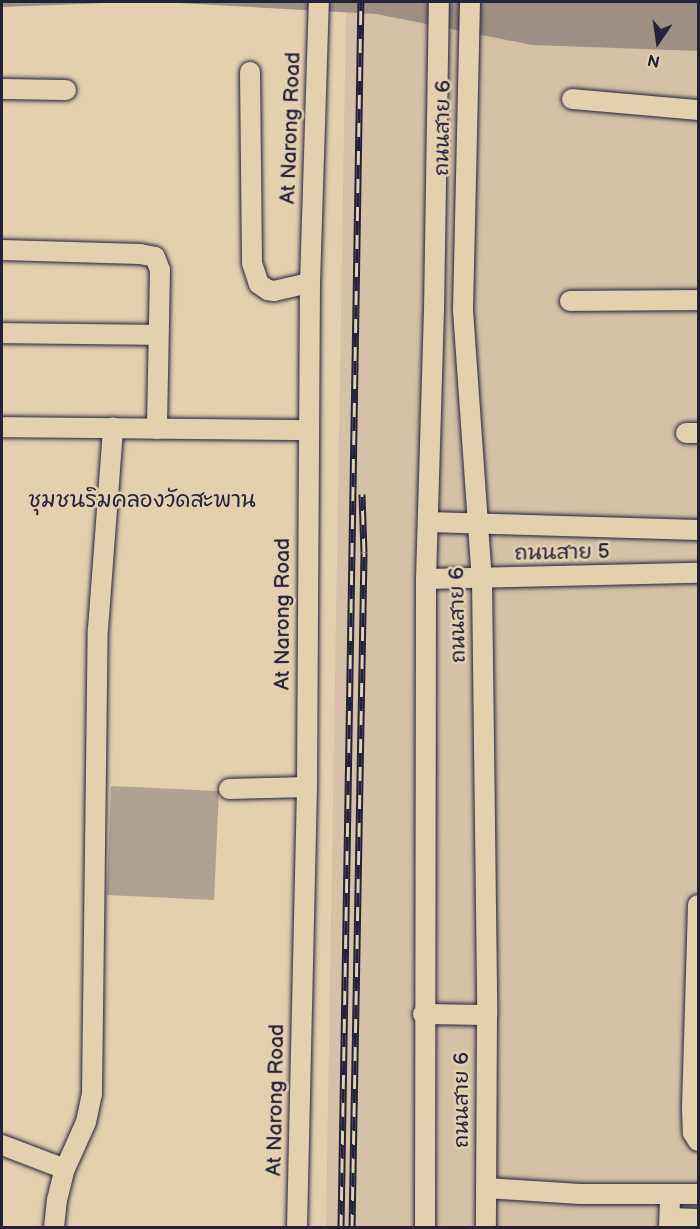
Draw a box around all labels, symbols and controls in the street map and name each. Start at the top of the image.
north arrow [628,12,688,72]
text: N [646,49,662,71]
street label: At Narong Road [276,52,306,204]
street label: ถนนสาย 6 [430,80,456,176]
district label: ชุมชนริมคลองวัดสะพาน [28,488,256,514]
street label: At Narong Road [270,538,296,690]
street label: ถนนสาย 5 [514,540,610,566]
street label: ถนนสาย 6 [445,567,471,663]
street label: At Narong Road [262,1024,290,1176]
street label: ถนนสาย 6 [449,1052,475,1148]

